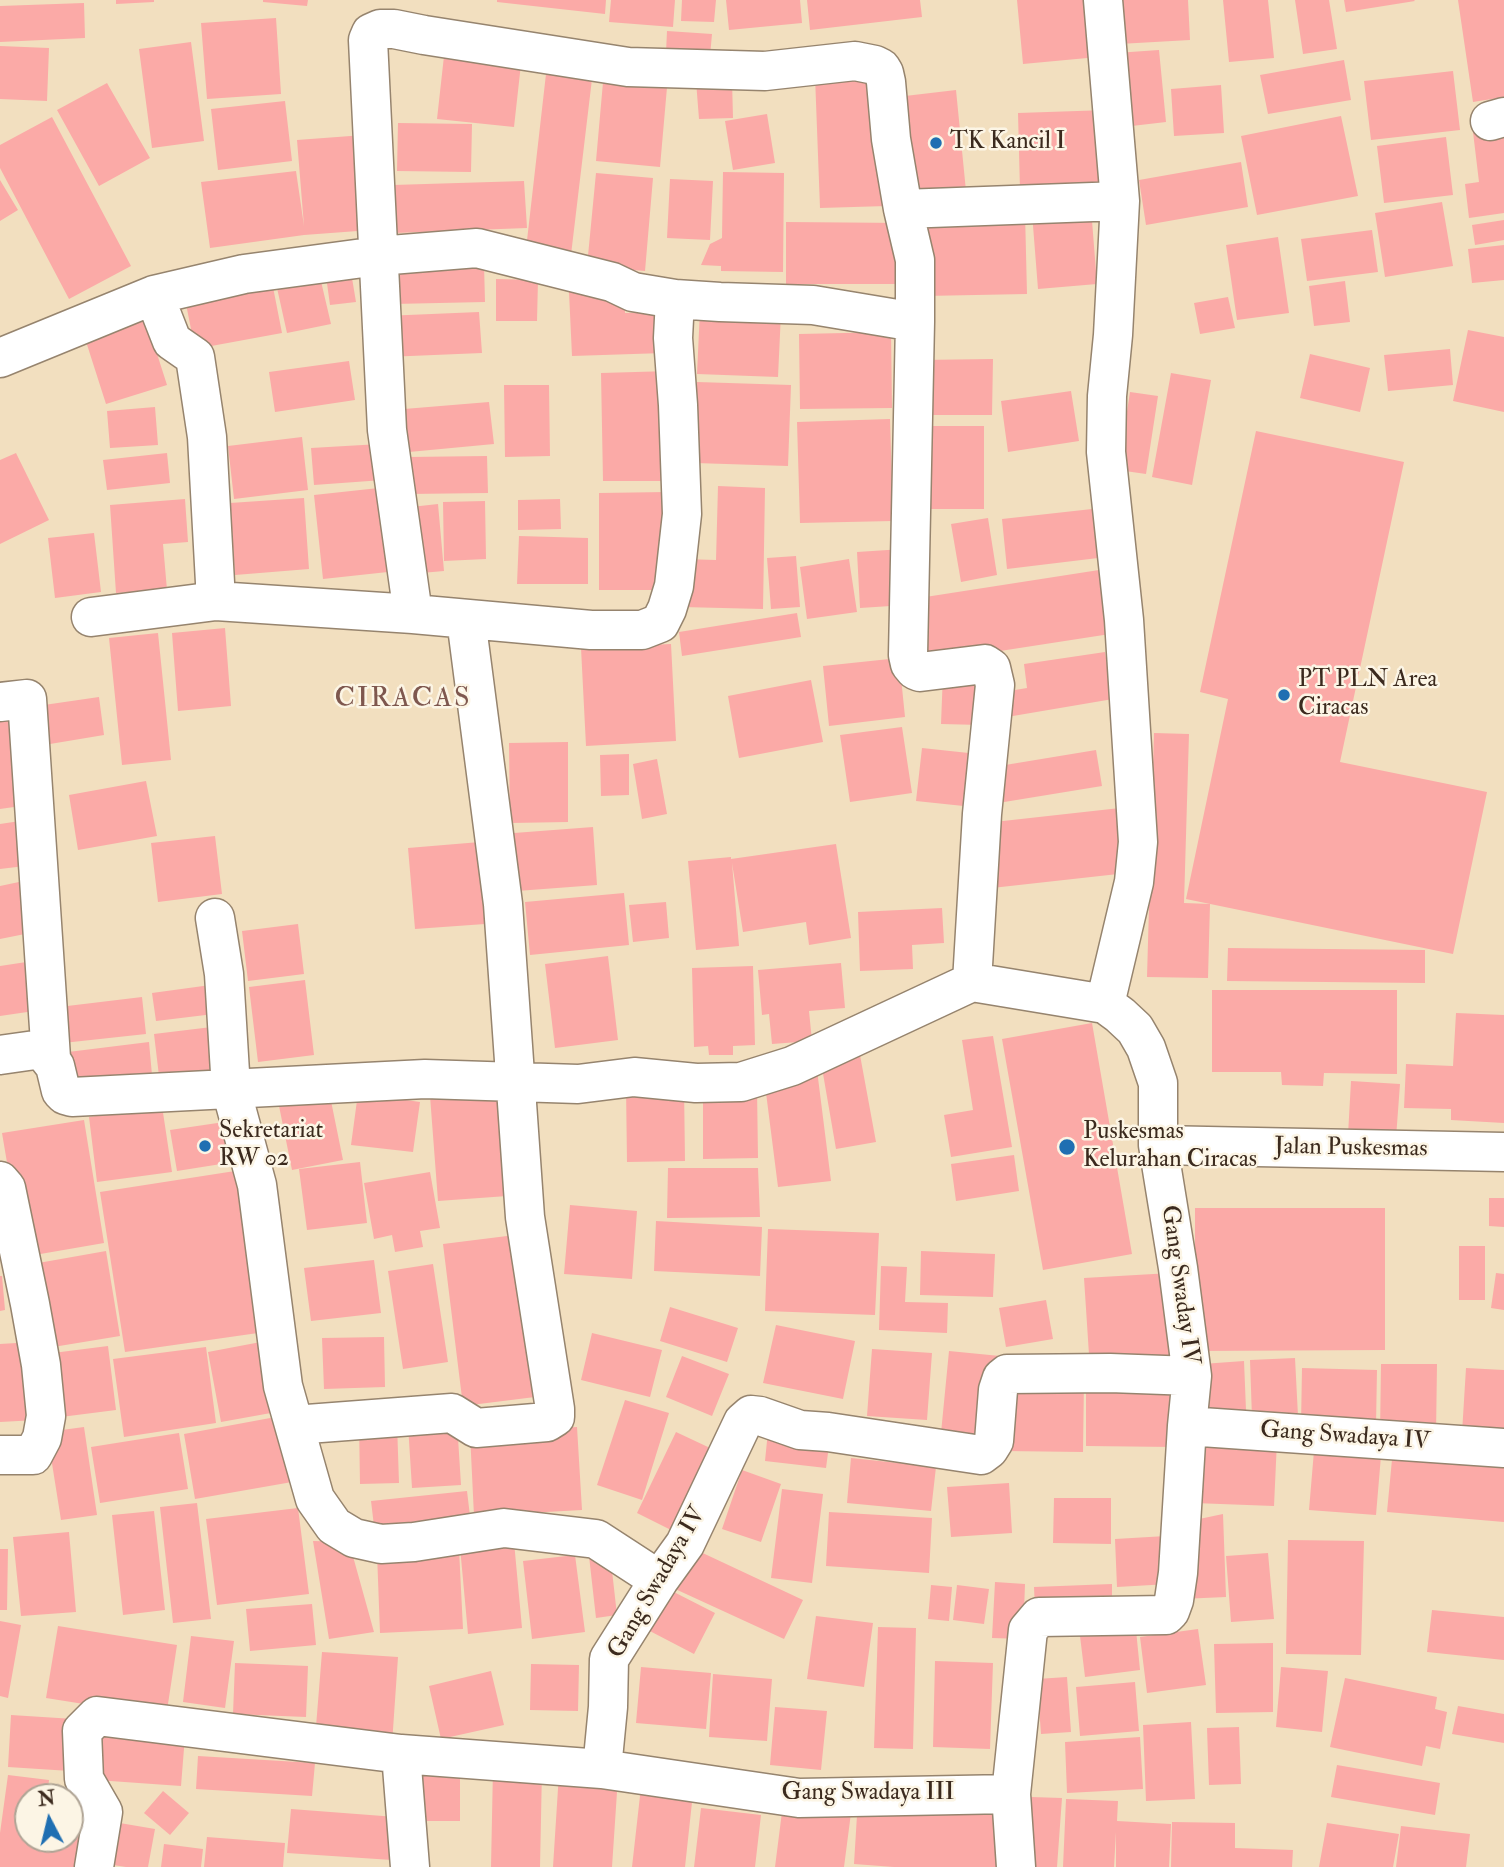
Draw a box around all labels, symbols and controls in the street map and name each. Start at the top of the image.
place label: TK Kancil I [950,129,1066,157]
marker: TK Kancil I [928,135,944,151]
place label: PT PLN Area Ciracas [1298,667,1437,723]
district label: CIRACAS [335,683,471,717]
marker: PT PLN Area Ciracas [1276,687,1292,703]
place label: Sekretariat RW 02 [219,1118,323,1174]
place label: Puskesmas Kelurahan Ciracas [1083,1119,1257,1175]
street label: Jalan Puskesmas [1274,1133,1428,1165]
marker: Puskesmas Kelurahan Ciracas [1057,1137,1077,1157]
marker: Sekretariat RW 02 [197,1138,213,1154]
street label: Gang Swaday IV [1154,1203,1204,1367]
street label: Gang Swadaya IV [1259,1417,1431,1457]
street label: Gang Swadaya IV [603,1502,713,1664]
street label: Gang Swadaya III [782,1780,954,1808]
north arrow [14,1783,84,1853]
text: N [37,1786,57,1812]

